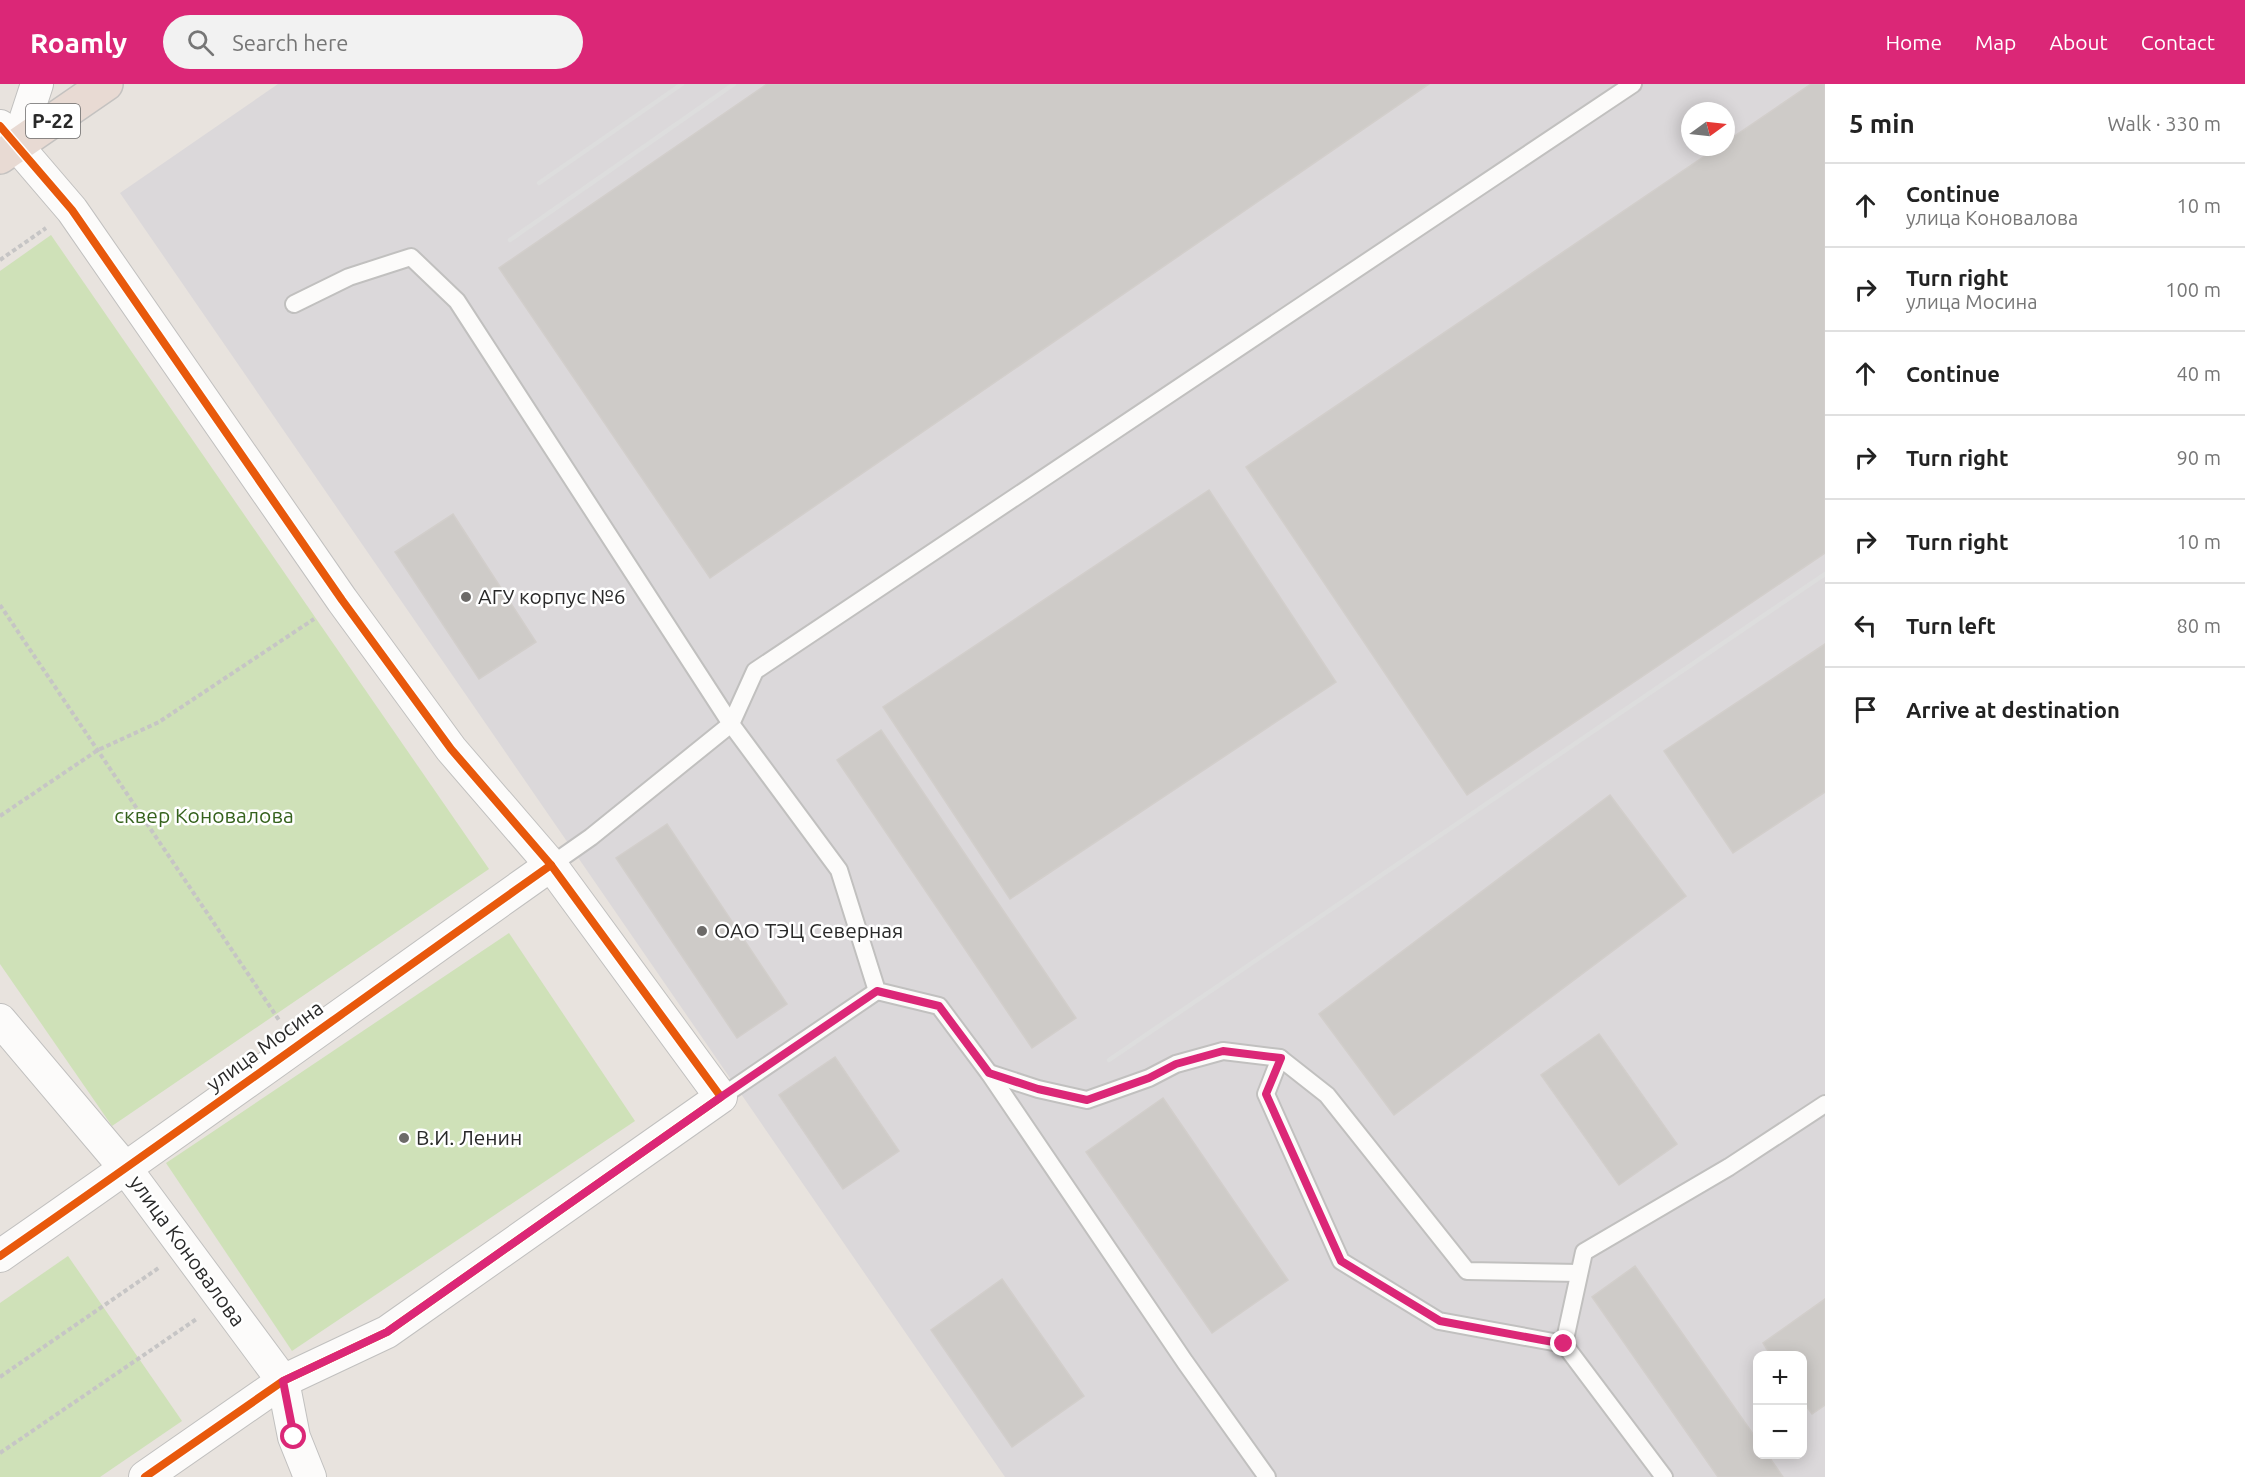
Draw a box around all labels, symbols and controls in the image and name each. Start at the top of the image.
search box [163,15,583,69]
icon: search [184,26,217,59]
text: Roamly [30,27,127,58]
text: Search here [232,30,348,55]
text: Home [1885,30,1942,54]
text: Map [1975,30,2016,54]
text: About [2049,30,2108,54]
text: Contact [2141,30,2215,54]
north arrow [1681,102,1735,156]
road number: Р-22 [26,104,80,138]
text: 5 min [1849,109,1915,138]
text: Walk · 330 m [2108,112,2221,135]
text: Continue [1906,181,2000,206]
icon: ahead [1849,189,1882,222]
text: 10 m [2177,194,2221,217]
text: улица Коновалова [1906,206,2078,229]
text: Turn right [1906,265,2008,290]
icon: right [1849,273,1882,306]
text: 100 m [2165,278,2221,301]
text: улица Мосина [1906,290,2038,313]
icon: ahead [1849,357,1882,390]
text: Continue [1906,361,2000,386]
text: 40 m [2177,362,2221,385]
icon: right [1849,441,1882,474]
text: Turn right [1906,445,2008,470]
text: 90 m [2177,446,2221,469]
icon: right [1849,525,1882,558]
text: Turn right [1906,529,2008,554]
text: 10 m [2177,530,2221,553]
place label: АГУ корпус №6 [478,584,626,608]
marker: АГУ корпус №6 [459,590,473,604]
icon: left [1849,609,1882,642]
text: Turn left [1906,613,1996,638]
text: 80 m [2177,614,2221,637]
icon: arrive [1849,693,1882,726]
text: Arrive at destination [1906,697,2120,722]
park label: сквер Коновалова [114,803,294,827]
place label: ОАО ТЭЦ Северная [714,918,903,942]
marker: ОАО ТЭЦ Северная [695,924,709,938]
street label: улица Мосина [202,995,327,1095]
place label: В.И. Ленин [416,1125,522,1149]
marker: В.И. Ленин [397,1131,411,1145]
street label: улица Коновалова [125,1170,251,1331]
route end [1550,1330,1576,1356]
map controls [1753,1351,1807,1459]
button: + [1753,1351,1807,1405]
button: − [1753,1405,1807,1459]
route start [280,1423,306,1449]

